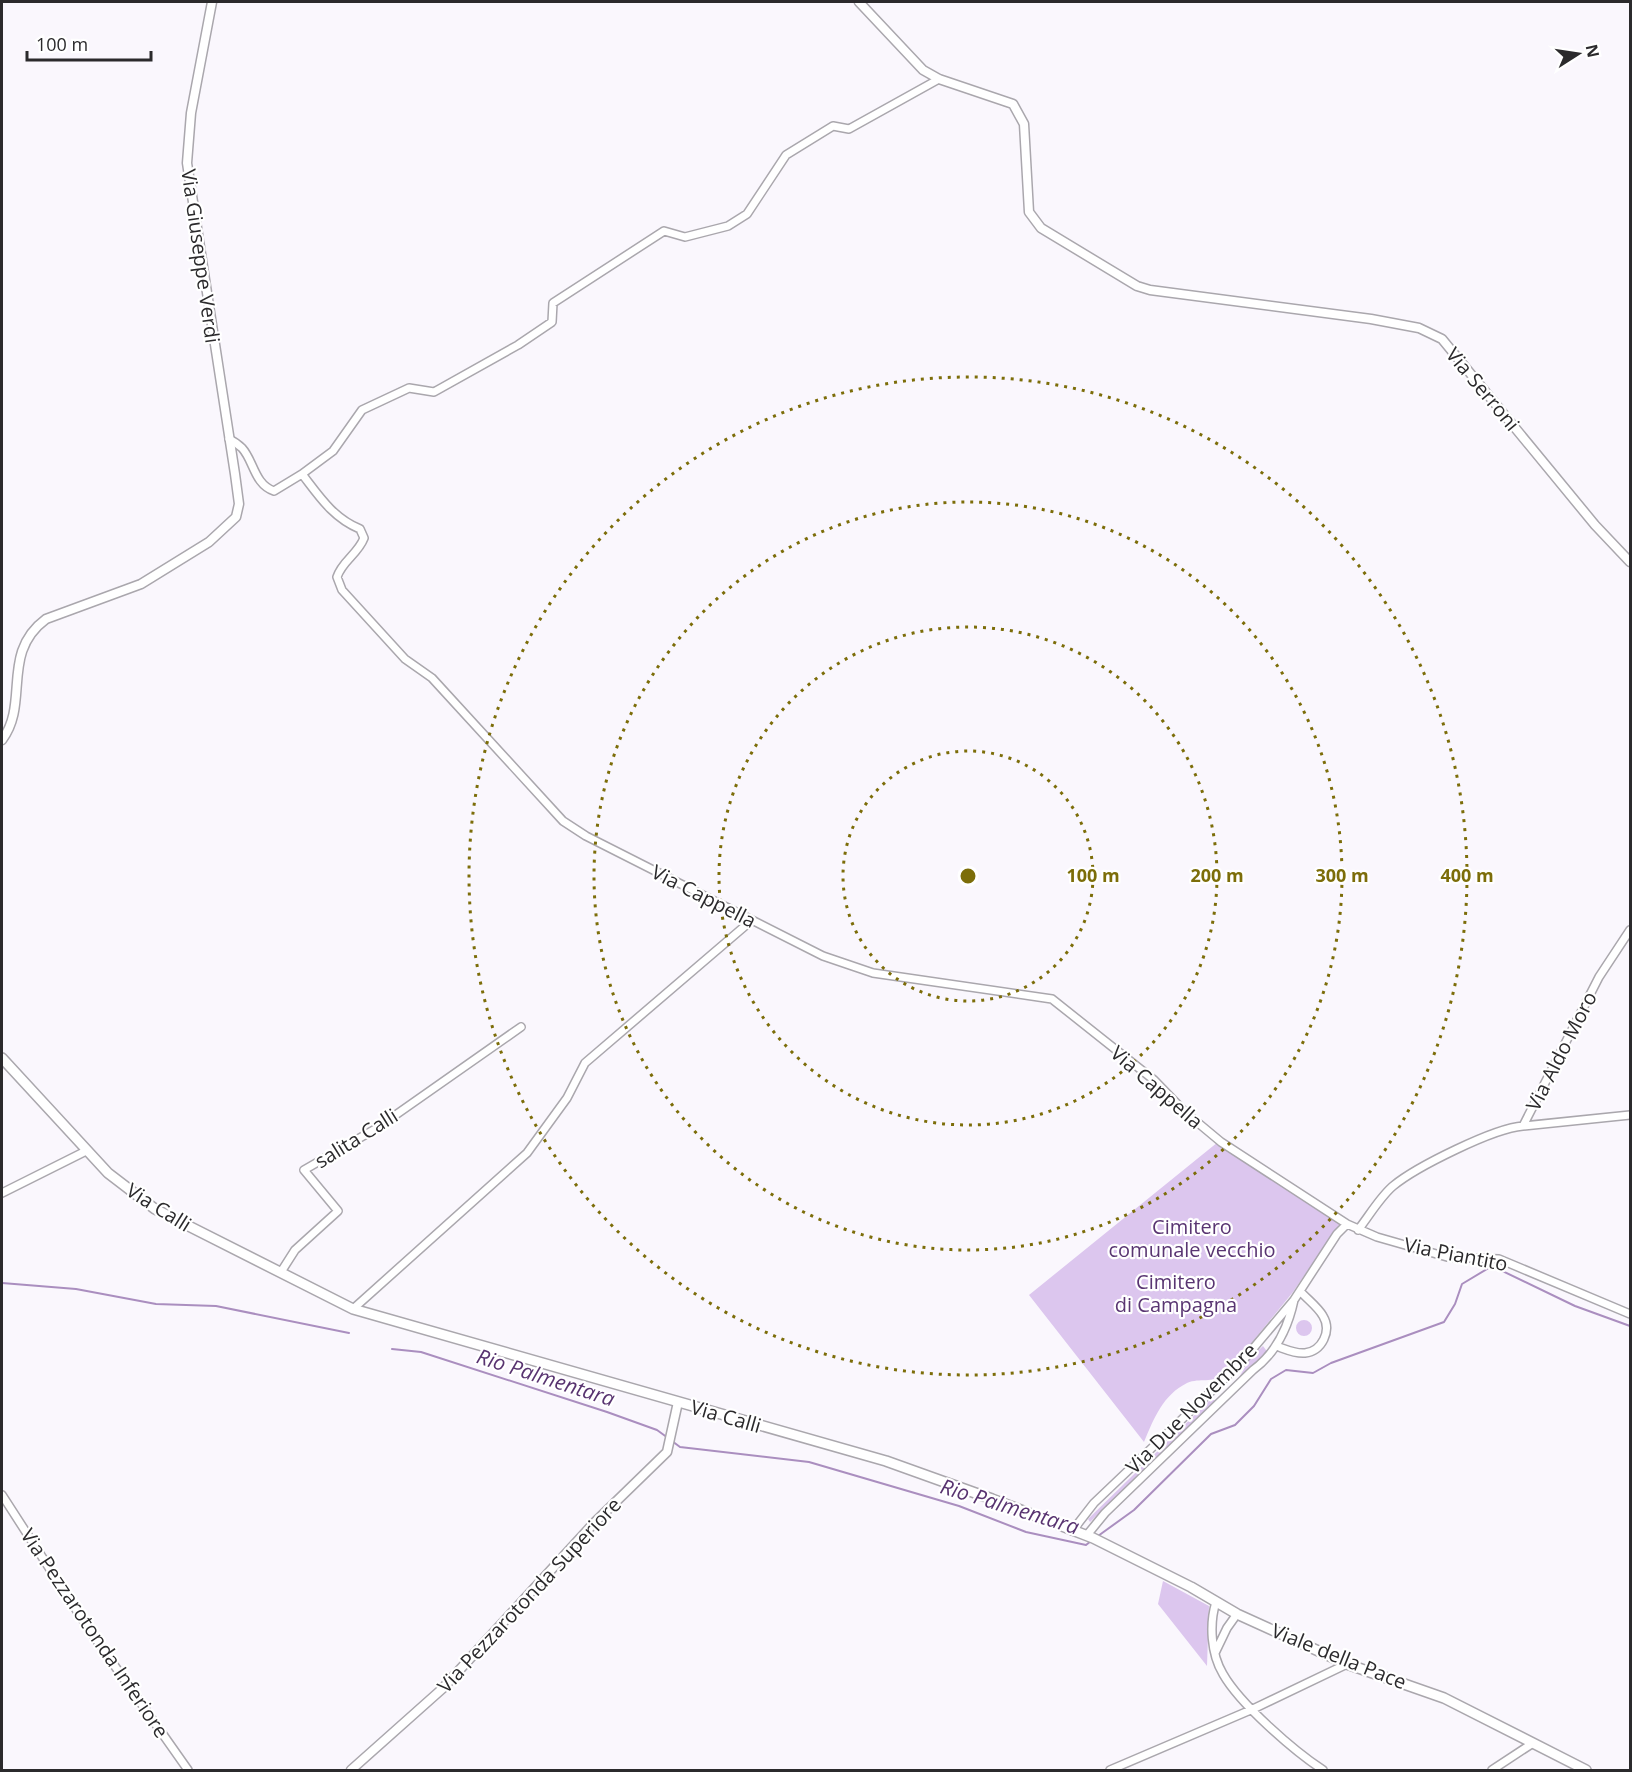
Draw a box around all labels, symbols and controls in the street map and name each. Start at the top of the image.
scale bar [27,24,152,62]
north arrow [1548,24,1608,84]
text: 100 m [36,32,88,56]
text: N [1581,42,1605,60]
street label: Via Giuseppe Verdi [175,167,227,345]
street label: Via Serroni [1440,342,1526,436]
street label: Via Cappella [647,858,761,934]
text: 100 m [1066,863,1120,887]
text: 200 m [1190,863,1244,887]
text: 300 m [1315,863,1369,887]
text: 400 m [1440,863,1494,887]
centre of rings [958,866,978,886]
street label: Via Aldo Moro [1519,987,1603,1115]
street label: Via Cappella [1105,1039,1209,1135]
street label: salita Calli [309,1102,403,1174]
street label: Via Calli [121,1176,197,1238]
park label: Cimitero comunale vecchio [1109,1213,1275,1263]
street label: Via Piantito [1402,1231,1510,1277]
park label: Cimitero di Campagna [1115,1268,1237,1318]
street label: Via Due Novembre [1120,1337,1262,1479]
water label: Rio Palmentara [473,1342,619,1413]
street label: Via Calli [688,1393,764,1439]
water label: Rio Palmentara [937,1472,1083,1540]
street label: Via Pezzarotonda Superiore [431,1491,627,1699]
street label: Via Pezzarotonda Inferiore [15,1523,175,1743]
street label: Viale della Pace [1267,1617,1411,1695]

